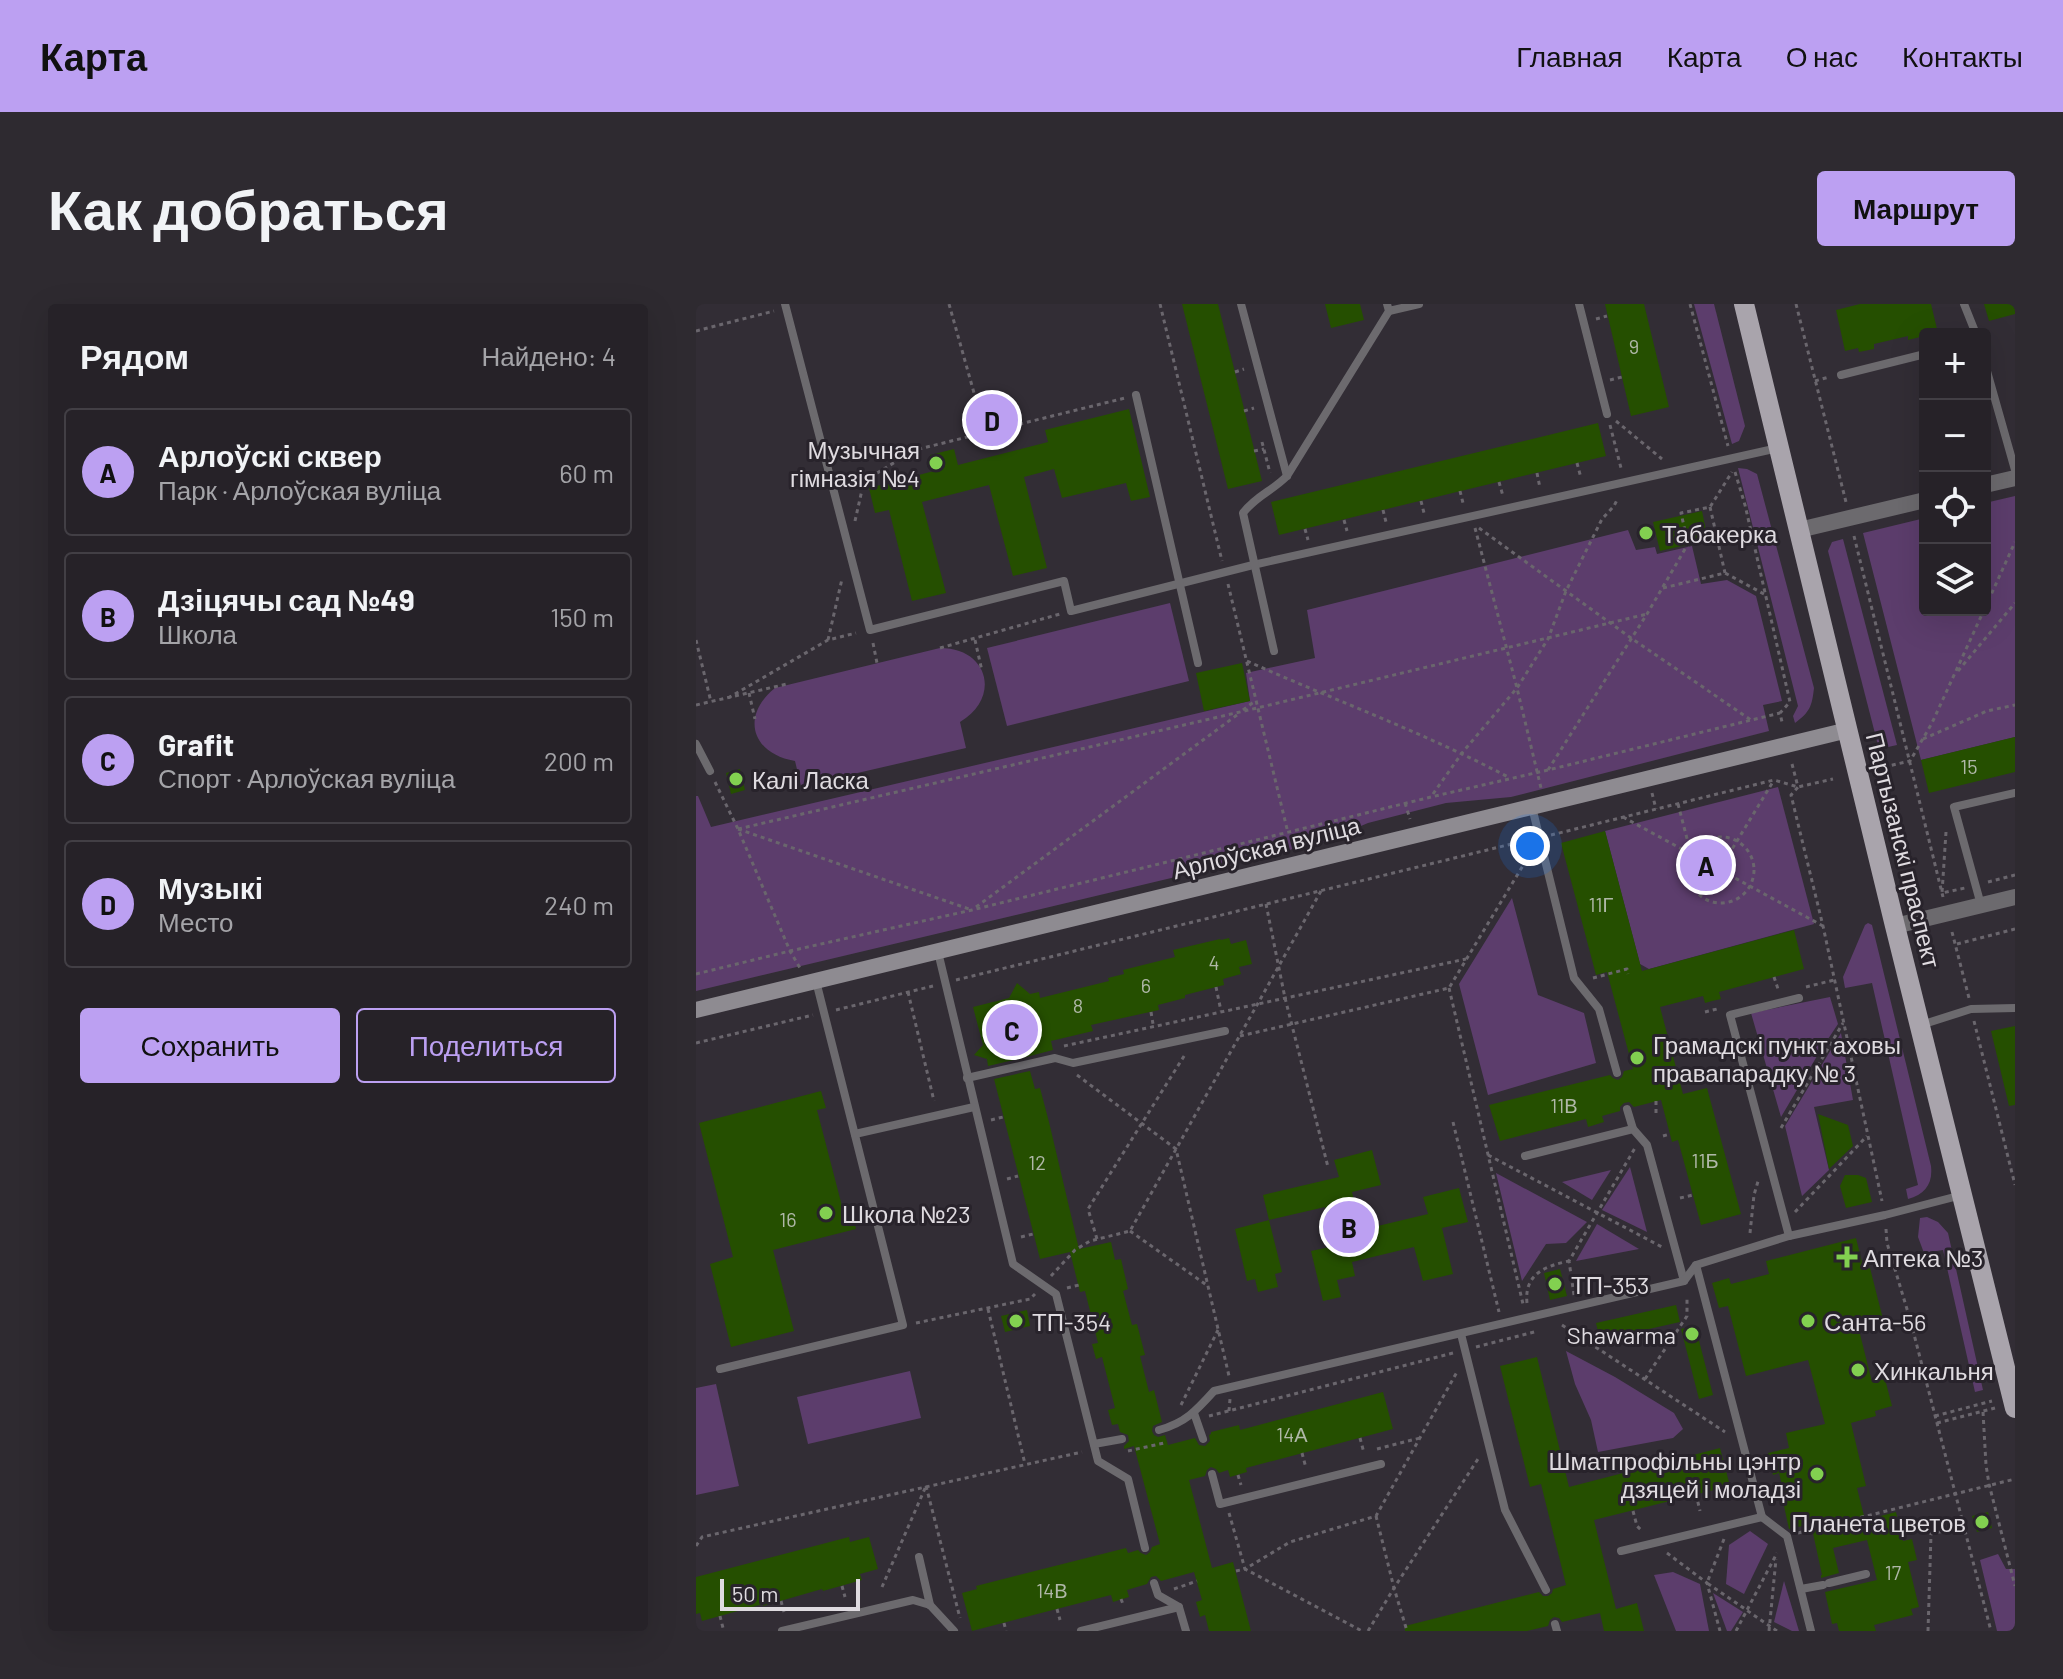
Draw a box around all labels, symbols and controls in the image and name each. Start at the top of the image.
text: Карта [40,33,147,79]
text: Главная [1516,39,1623,73]
text: Карта [1667,39,1742,73]
text: О нас [1786,39,1858,73]
text: Контакты [1902,39,2023,73]
button: Маршрут [1817,171,2015,246]
text: Как добраться [48,174,449,241]
map controls [1919,328,1991,616]
button: + [1919,328,1991,400]
house number: 9 [1629,334,1639,358]
text: Рядом [80,335,189,376]
text: Найдено: 4 [481,340,616,371]
pin: D [966,390,1018,450]
button: − [1919,400,1991,472]
place label: Музычная гімназія №4 [790,435,920,492]
text: Арлоўскі сквер [158,437,382,473]
marker: Музычная гімназія №4 [927,454,945,472]
text: A [99,457,117,488]
text: 60 m [559,457,614,488]
button: locate [1919,472,1991,544]
text: Парк · Арлоўская вуліца [158,474,441,505]
place label: Табакерка [1662,519,1778,548]
marker: Табакерка [1637,524,1655,542]
button: layers [1919,544,1991,616]
text: Дзіцячы сад №49 [158,581,415,617]
text: B [100,601,116,632]
text: 150 m [550,601,614,632]
text: Школа [158,618,237,649]
text: Grafit [158,726,234,762]
street label: Партызанскі праспект [1861,729,1947,971]
text: C [100,745,116,776]
text: 200 m [544,745,614,776]
house number: 15 [1960,754,1978,778]
text: Спорт · Арлоўская вуліца [158,762,455,793]
place label: Калі Ласка [752,765,870,794]
marker: Калі Ласка [727,770,745,788]
street label: Арлоўская вуліца [1169,809,1364,884]
your location [1510,826,1550,866]
pin: A [1680,835,1732,895]
text: Музыкі [158,869,263,905]
text: D [100,889,116,920]
text: 240 m [544,889,614,920]
house number: 11Г [1589,892,1614,916]
text: Место [158,906,234,937]
house number: 4 [1208,950,1220,974]
house number: 6 [1141,973,1151,997]
house number: 8 [1073,993,1083,1017]
pin: C [986,1000,1038,1060]
button: Сохранить [80,1008,340,1083]
button: Поделиться [356,1008,616,1083]
place label: Грамадскі пункт аховы правапарадку № 3 [1653,1030,1901,1087]
marker: Грамадскі пункт аховы правапарадку № 3 [1628,1049,1646,1067]
house number: 11В [1550,1093,1578,1117]
house number: 11Б [1691,1148,1719,1172]
house number: 12 [1028,1150,1046,1174]
pin: B [1323,1197,1375,1257]
place label: Школа №23 [842,1199,971,1228]
marker: Школа №23 [817,1204,835,1222]
house number: 16 [779,1207,797,1231]
place label: Аптека №3 [1863,1243,1983,1272]
marker: Аптека №3 [1838,1248,1856,1266]
place label: ТП-353 [1571,1270,1649,1299]
marker: ТП-353 [1546,1275,1564,1293]
place label: ТП-354 [1032,1307,1111,1336]
place label: Санта-56 [1824,1307,1926,1336]
marker: ТП-354 [1007,1312,1025,1330]
marker: Санта-56 [1799,1312,1817,1330]
place label: Shawarma [1567,1320,1676,1349]
marker: Shawarma [1683,1325,1701,1343]
place label: Хинкальня [1874,1356,1994,1385]
marker: Хинкальня [1849,1361,1867,1379]
house number: 14А [1276,1422,1308,1446]
place label: Шматпрофільны цэнтр дзяцей і моладзі [1549,1446,1801,1503]
marker: Шматпрофільны цэнтр дзяцей і моладзі [1808,1465,1826,1483]
place label: Планета цветов [1791,1508,1966,1537]
marker: Планета цветов [1973,1513,1991,1531]
house number: 17 [1885,1560,1902,1584]
scale bar [720,1575,860,1611]
house number: 14В [1036,1578,1068,1602]
text: 50 m [732,1580,778,1606]

